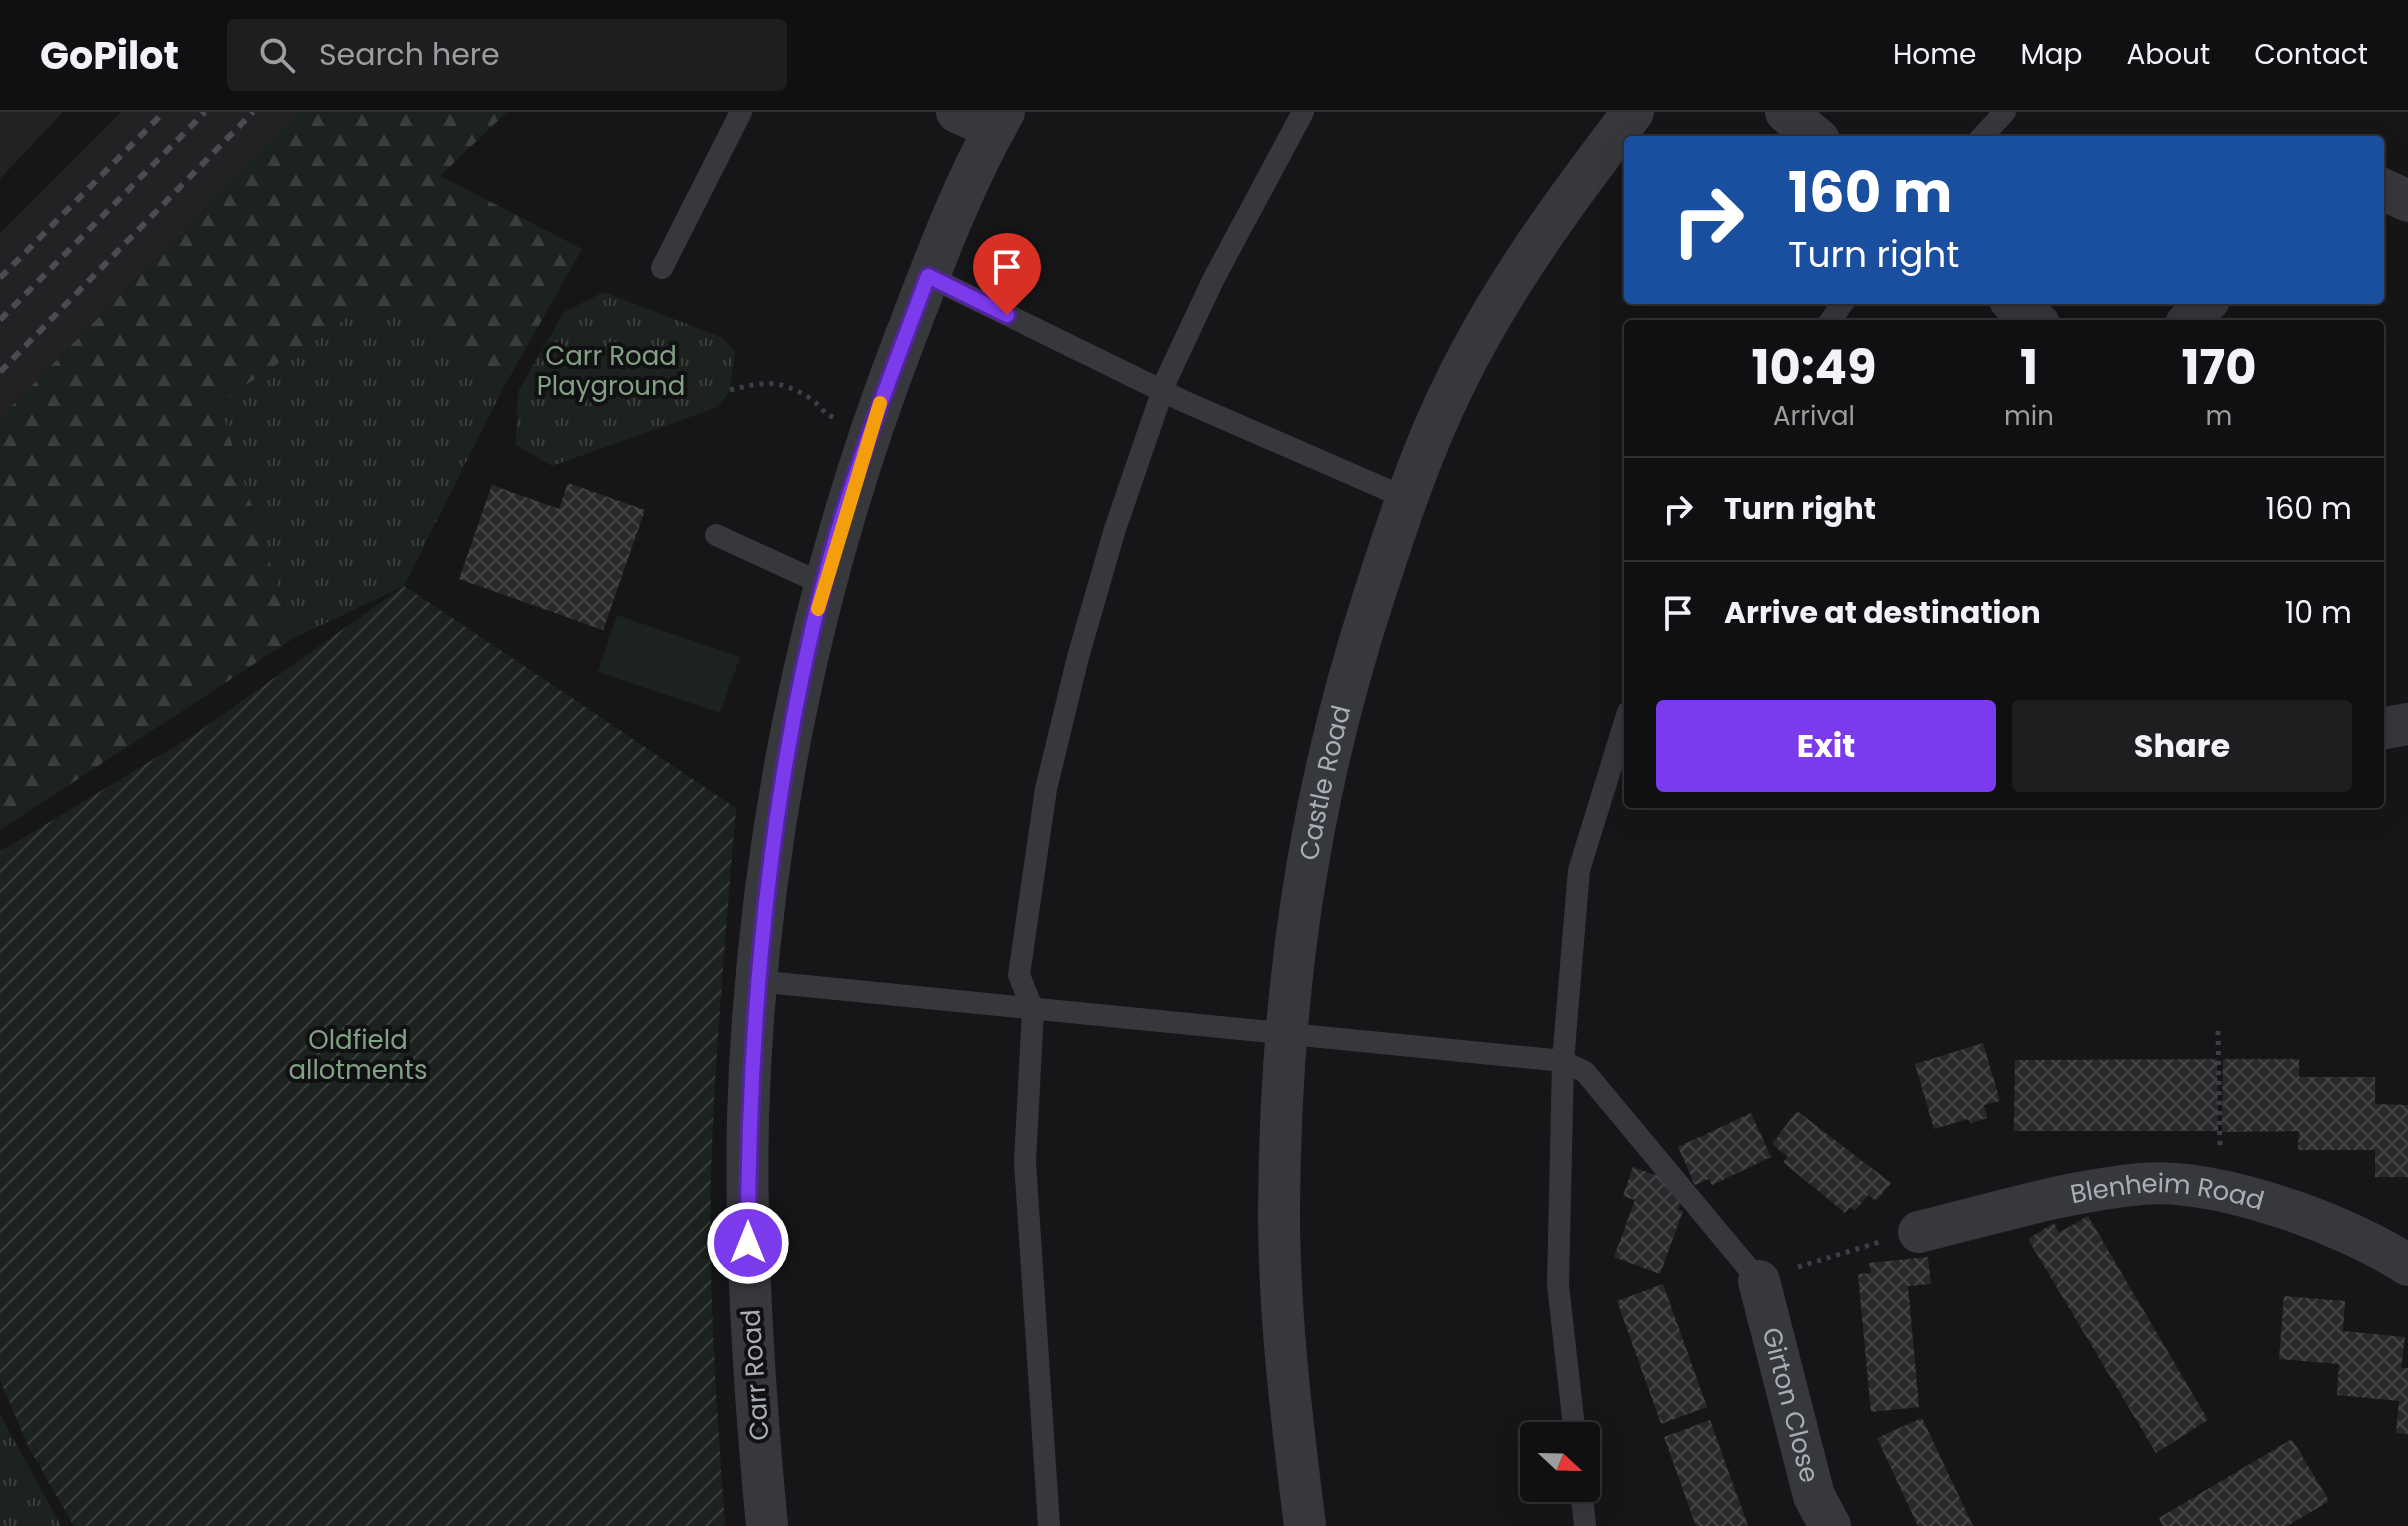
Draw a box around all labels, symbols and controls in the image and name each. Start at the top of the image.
search box [227,19,787,91]
text: GoPilot [40,29,179,82]
icon: search [255,33,299,77]
text: Search here [319,33,500,76]
text: Home [1893,35,1976,74]
text: Map [2020,35,2082,74]
text: About [2126,35,2210,74]
text: Contact [2254,35,2368,74]
text: 160 m [1788,153,1952,232]
icon: right [1656,168,1760,272]
text: Turn right [1788,229,1959,280]
pin [973,233,1041,315]
icon: arrive [985,245,1029,289]
text: 10:49 [1752,334,1877,401]
text: 1 [2020,334,2038,401]
text: 170 [2181,334,2256,401]
park label: Carr Road Playground [537,338,685,404]
text: Arrival [1773,398,1855,434]
text: min [2004,398,2054,434]
text: m [2206,398,2232,434]
icon: right [1656,487,1700,531]
text: Turn right [1724,487,1876,530]
text: 160 m [2266,487,2352,530]
icon: arrive [1656,591,1700,635]
text: Arrive at destination [1724,591,2041,634]
text: 10 m [2285,591,2352,634]
button: Exit [1656,700,1996,792]
button: Share [2012,700,2352,792]
street label: Castle Road [1291,701,1359,863]
park label: Oldfield allotments [288,1022,428,1088]
street label: Blenheim Road [2067,1165,2268,1219]
position arrow [706,1201,790,1285]
street label: Carr Road [732,1308,778,1442]
street label: Girton Close [1754,1324,1828,1486]
north arrow [1520,1422,1600,1502]
map controls [1520,1422,1600,1502]

